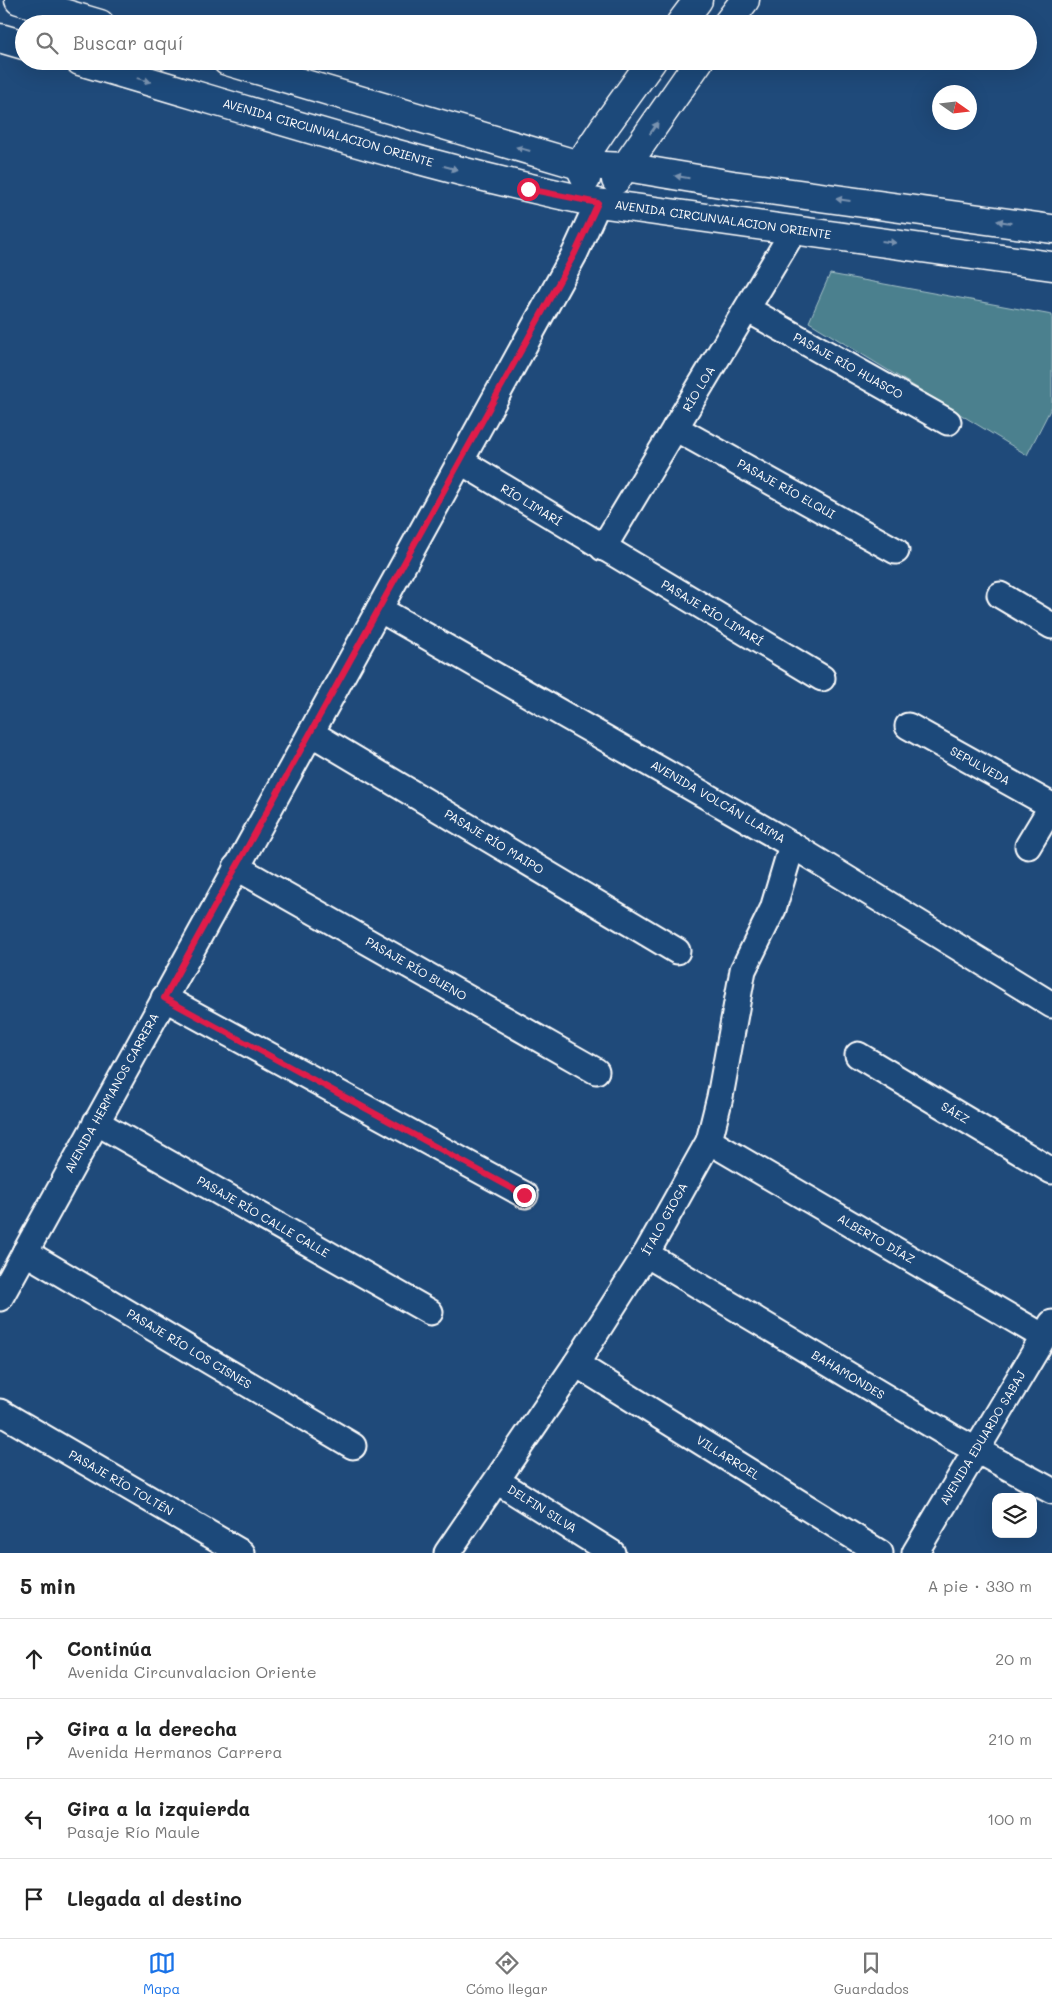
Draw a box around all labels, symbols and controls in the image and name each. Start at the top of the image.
search box [15,15,1037,70]
icon: search [33,29,61,57]
text: Buscar aquí [73,30,183,55]
one-way arrow [136,76,151,84]
north arrow [932,85,977,130]
street label: AVENIDA CIRCUNVALACION ORIENTE [221,94,436,170]
one-way arrow [649,121,659,134]
one-way arrow [515,144,530,152]
one-way arrow [444,164,459,172]
one-way arrow [674,172,690,180]
route start [517,178,540,201]
one-way arrow [834,195,850,203]
street label: AVENIDA CIRCUNVALACION ORIENTE [614,196,833,242]
one-way arrow [995,218,1011,226]
one-way arrow [881,239,897,247]
street label: PASAJE RÍO HUASCO [791,328,906,402]
street label: RÍO LOA [678,363,718,414]
street label: PASAJE RÍO ELQUI [735,455,838,522]
street label: RÍO LIMARÍ [498,480,565,529]
street label: PASAJE RÍO LIMARÍ [659,575,766,649]
street label: SEPULVEDA [948,742,1013,788]
street label: AVENIDA VOLCÁN LLAIMA [648,756,789,846]
street label: PASAJE RÍO MAIPO [442,805,547,877]
street label: PASAJE RÍO BUENO [363,933,470,1004]
street label: AVENIDA HERMANOS CARRERA [60,1010,162,1175]
street label: SÁEZ [939,1098,972,1127]
street label: PASAJE RÍO CALLE CALLE [195,1172,333,1261]
street label: ÍTALO GIOGA [638,1179,691,1258]
route end [513,1184,536,1207]
street label: ALBERTO DÍAZ [835,1210,918,1267]
street label: PASAJE RÍO LOS CISNES [124,1305,255,1392]
street label: BAHAMONDES [809,1346,888,1402]
street label: AVENIDA EDUARDO SABAJ [936,1367,1029,1507]
street label: VILLARROEL [694,1431,764,1483]
street label: PASAJE RÍO TOLTÉN [66,1446,177,1519]
street label: DELFIN SILVA [505,1481,580,1536]
map controls [992,1493,1037,1538]
button: layers [992,1493,1037,1538]
text: 5 min [20,1572,76,1599]
text: A pie · 330 m [927,1575,1032,1596]
text: Continúa [67,1636,152,1661]
icon: ahead [20,1645,48,1673]
text: 20 m [995,1648,1032,1669]
text: Avenida Circunvalacion Oriente [67,1661,317,1682]
text: Gira a la derecha [67,1716,237,1741]
icon: right [20,1725,48,1753]
text: 210 m [988,1728,1032,1749]
text: Avenida Hermanos Carrera [67,1741,283,1762]
text: Gira a la izquierda [67,1796,250,1821]
icon: left [20,1805,48,1833]
text: 100 m [987,1808,1032,1829]
text: Pasaje Río Maule [67,1821,200,1842]
icon: arrive [20,1885,48,1913]
text: Llegada al destino [67,1886,242,1911]
tab: Mapa [143,1949,180,1998]
tab: Cómo llegar [466,1949,548,1998]
tab: Guardados [834,1949,909,1998]

